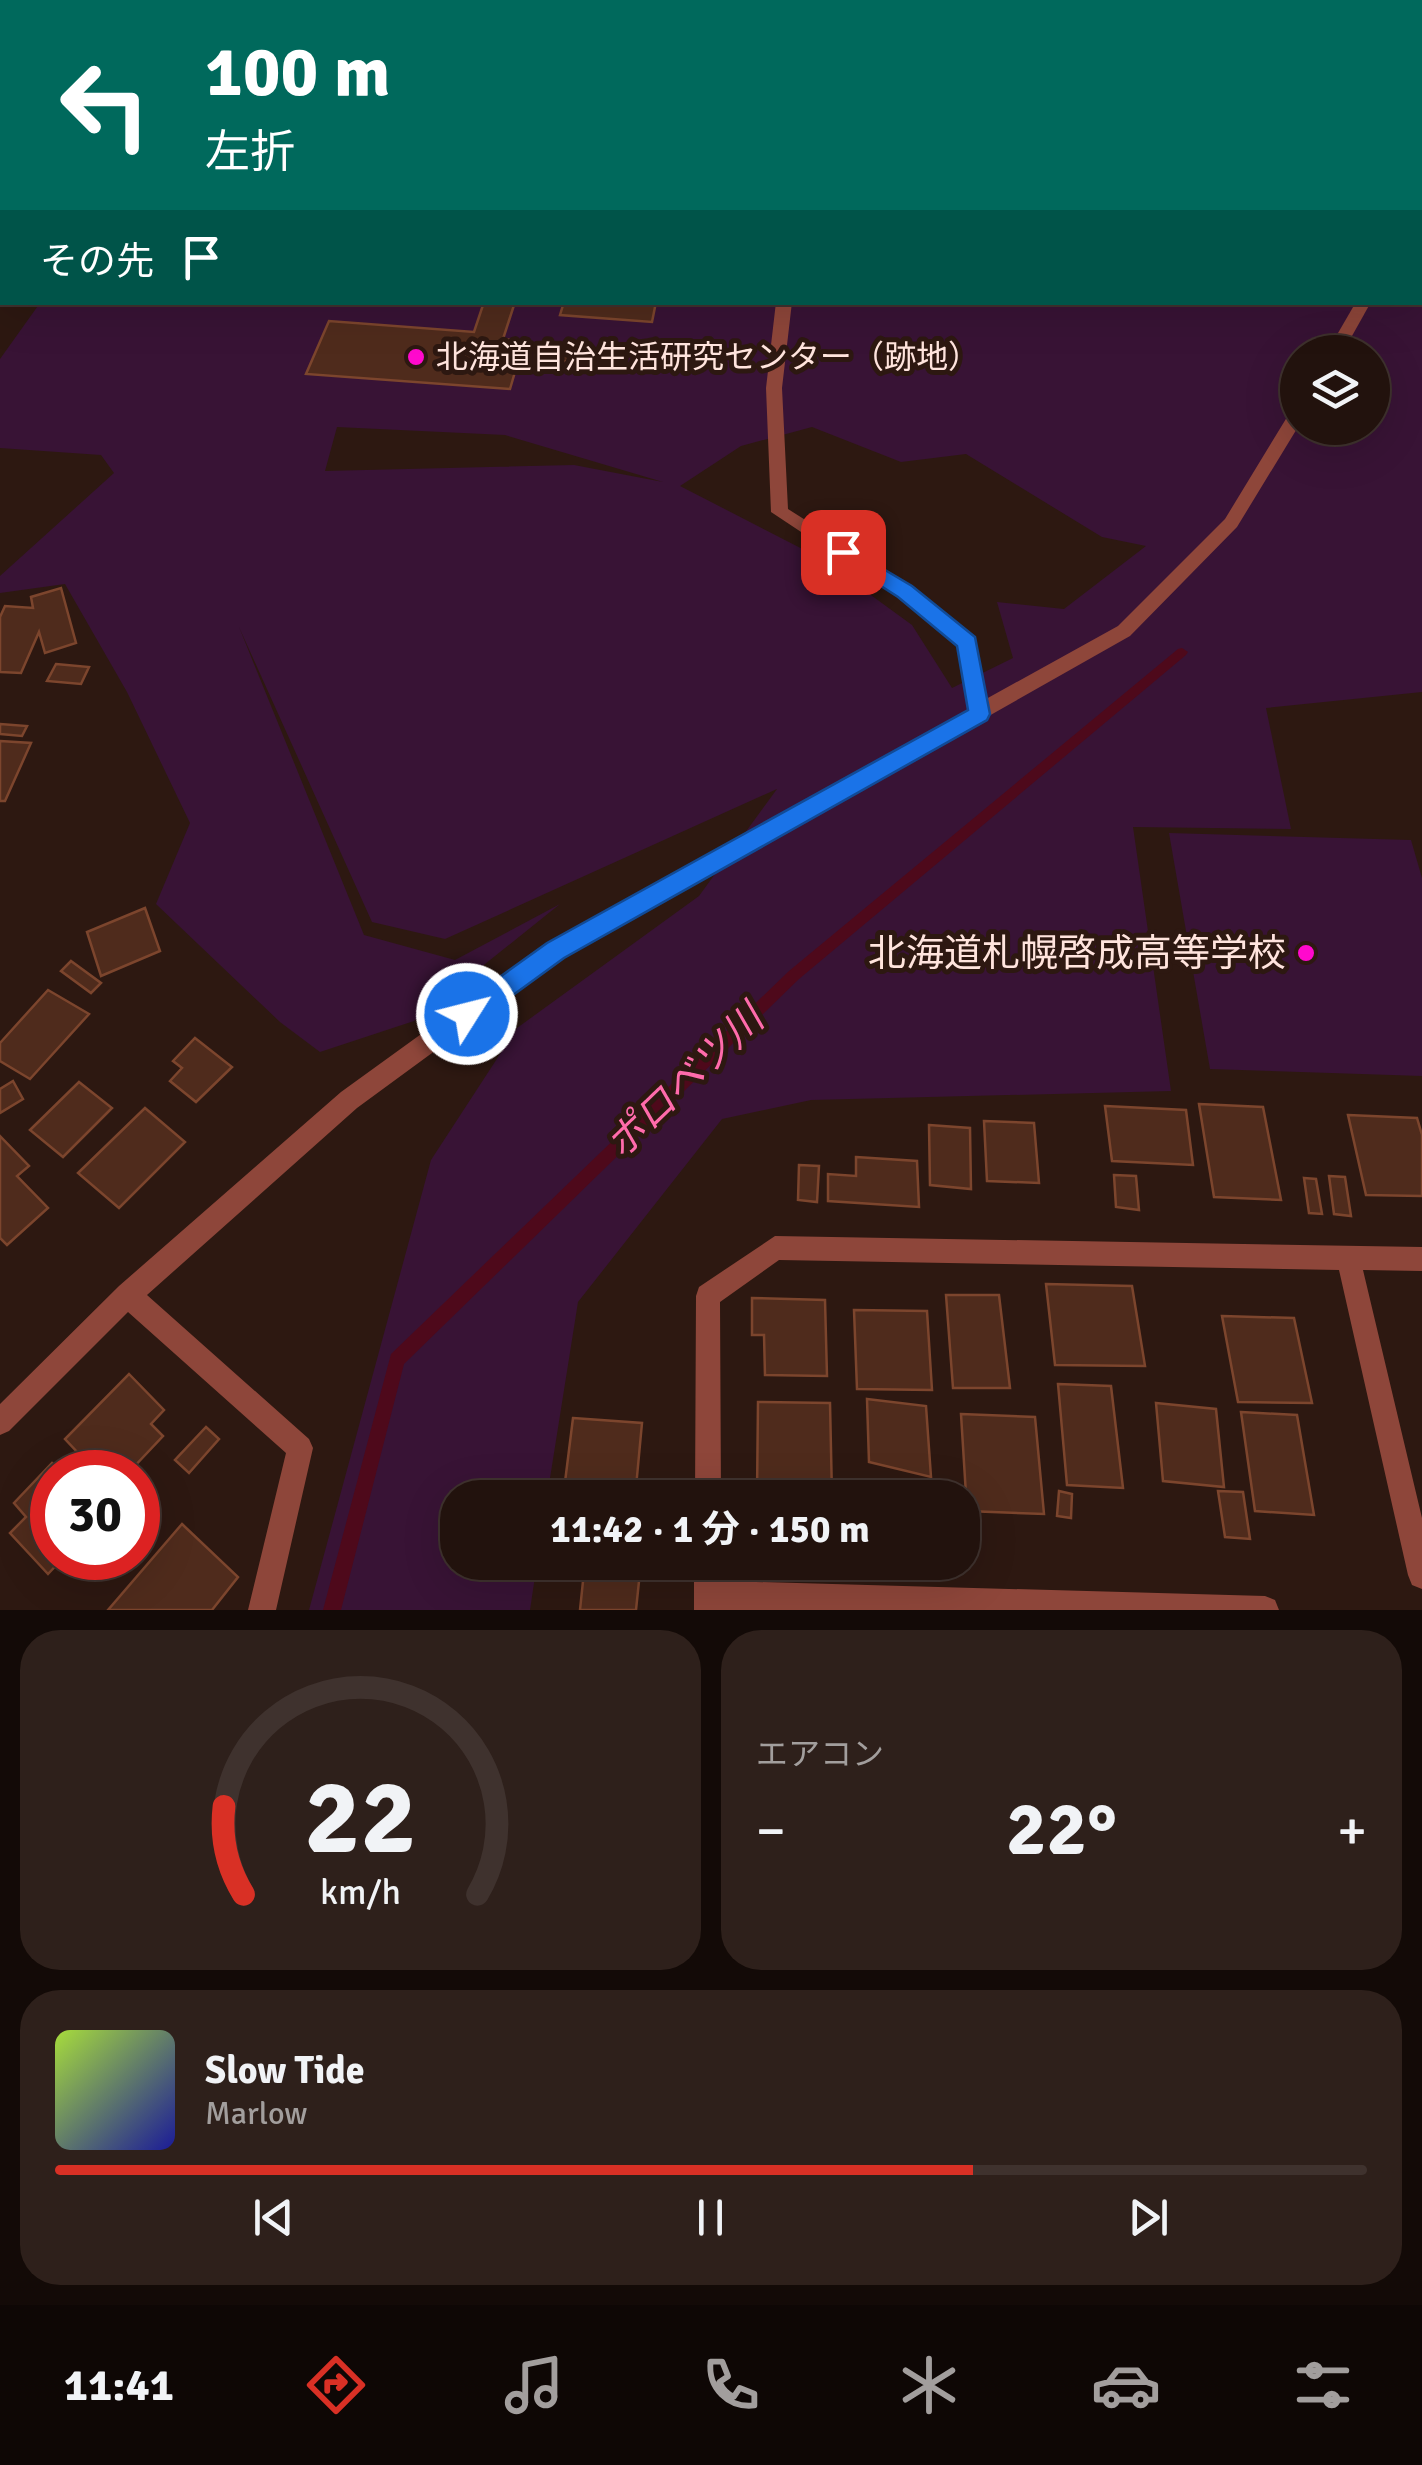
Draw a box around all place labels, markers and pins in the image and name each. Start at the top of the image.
place label: 北海道自治生活研究センター（跡地） [436,338,980,377]
marker: 北海道自治生活研究センター（跡地） [405,346,427,368]
pin [801,510,886,595]
place label: 北海道札幌啓成高等学校 [868,930,1286,977]
marker: 北海道札幌啓成高等学校 [1295,942,1317,964]

